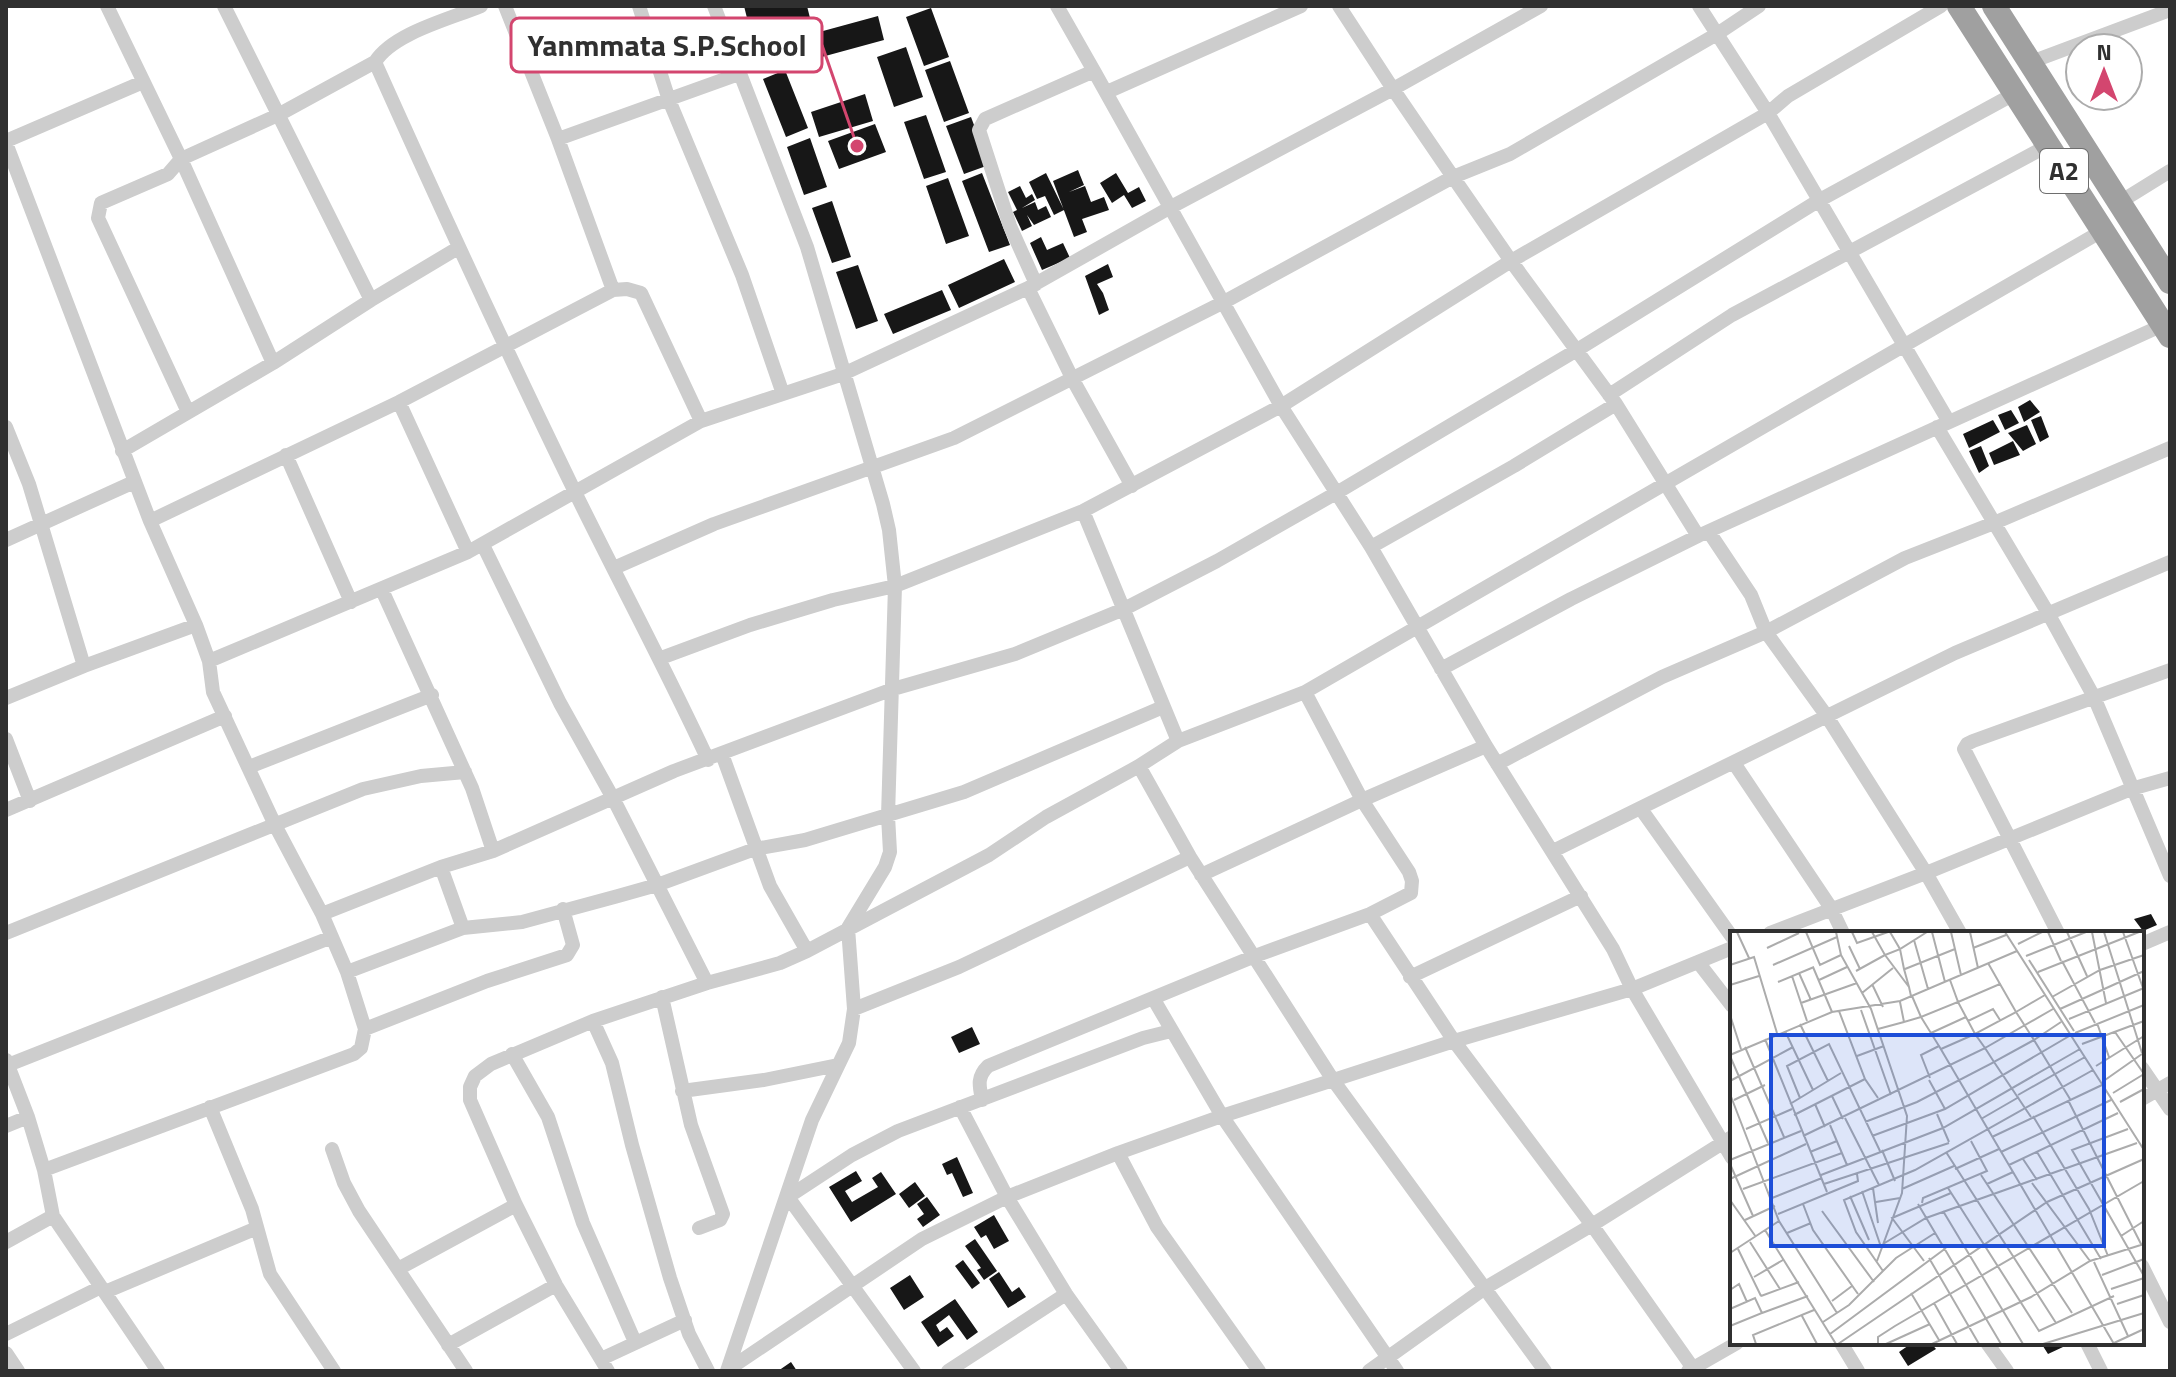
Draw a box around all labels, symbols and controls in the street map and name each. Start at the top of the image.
callout: Yanmmata S.P.School [511,18,822,72]
text: Yanmmata S.P.School [527,22,807,68]
north arrow [2064,32,2144,112]
text: N [2096,35,2112,69]
road number: A2 [2040,149,2088,193]
inset map [1730,931,2144,1345]

